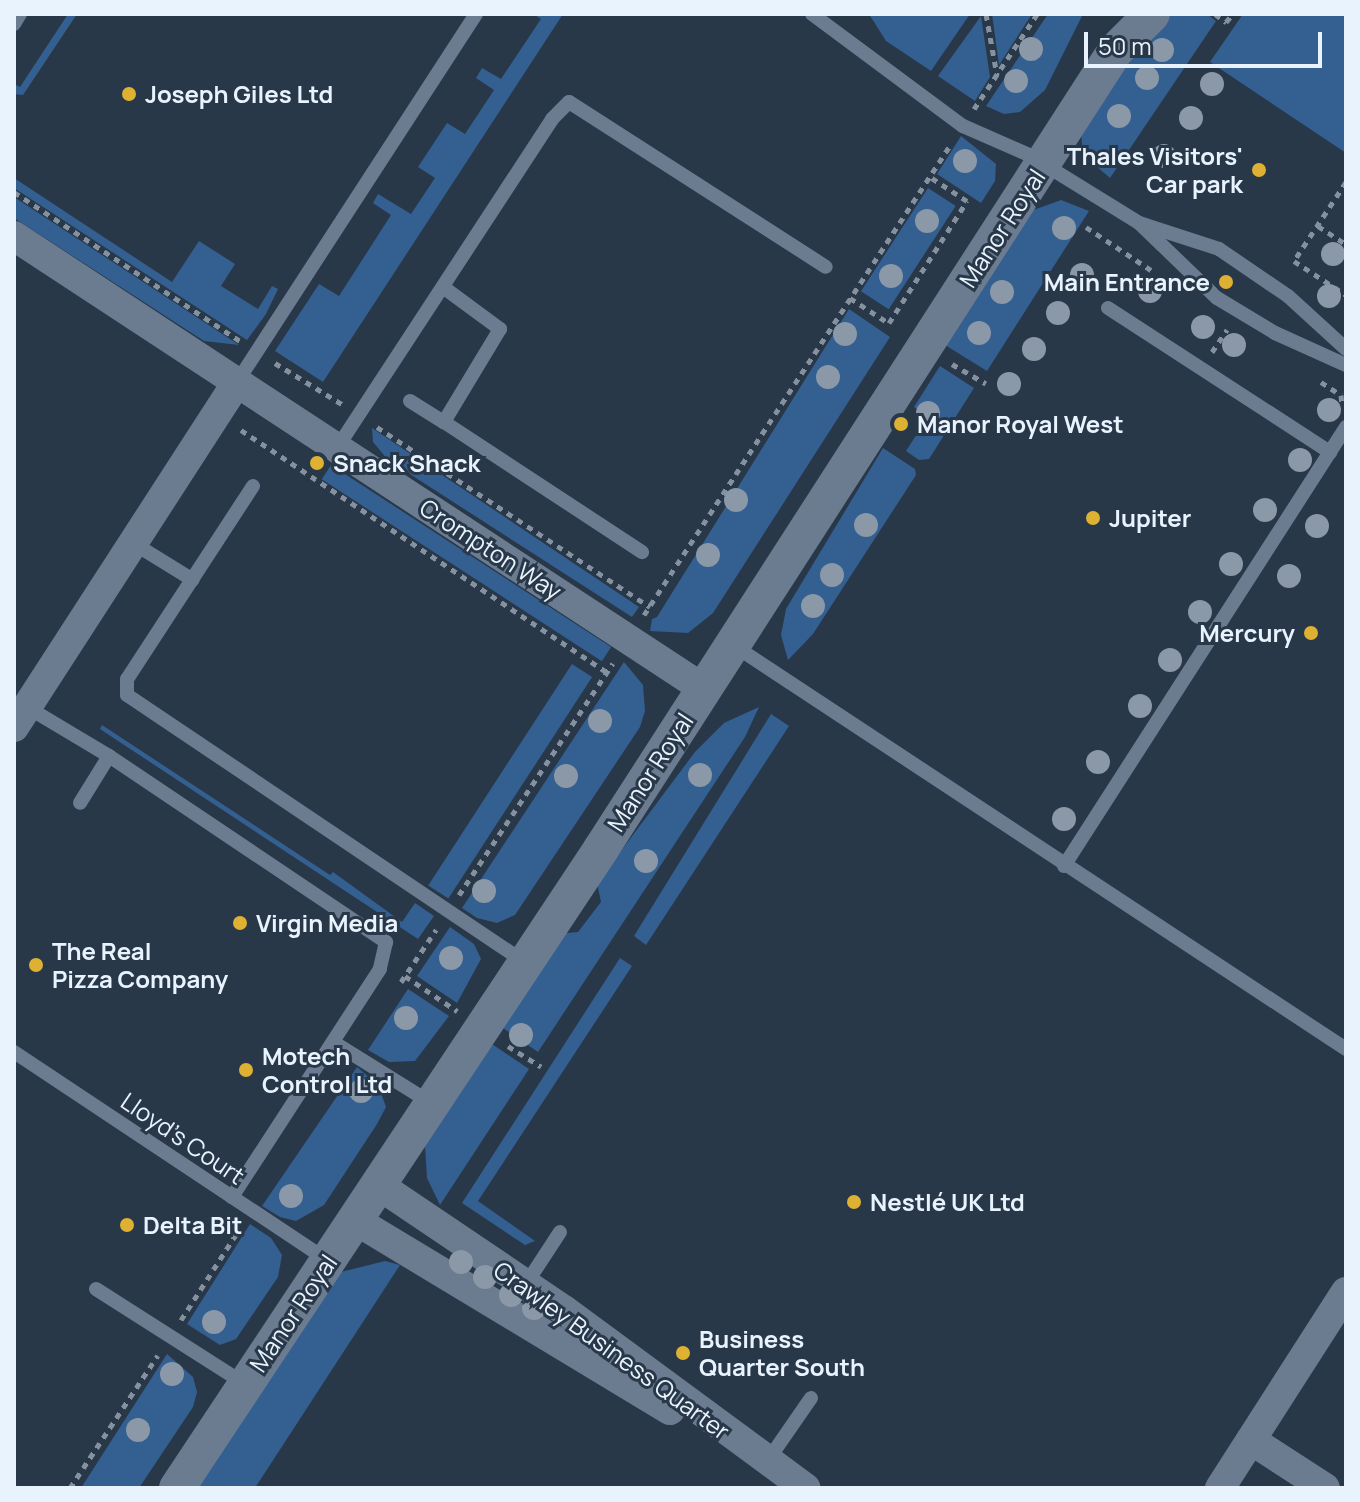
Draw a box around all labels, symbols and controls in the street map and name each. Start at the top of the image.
scale bar [1088,16,1326,66]
text: 50 m [1098,29,1152,62]
place label: Joseph Giles Ltd [145,80,333,108]
marker: Joseph Giles Ltd [120,85,138,103]
place label: Thales Visitors' Car park [1067,142,1243,198]
marker: Thales Visitors' Car park [1250,161,1268,179]
street label: Manor Royal [953,163,1051,293]
place label: Main Entrance [1044,268,1210,296]
marker: Main Entrance [1217,273,1235,291]
place label: Manor Royal West [917,410,1124,438]
marker: Manor Royal West [892,415,910,433]
place label: Snack Shack [333,449,480,477]
marker: Snack Shack [308,454,326,472]
street label: Crompton Way [415,492,567,606]
place label: Jupiter [1109,504,1191,532]
marker: Jupiter [1084,509,1102,527]
place label: Mercury [1199,619,1295,647]
marker: Mercury [1302,624,1320,642]
street label: Manor Royal [601,707,699,837]
place label: Virgin Media [256,909,398,937]
marker: Virgin Media [231,914,249,932]
place label: The Real Pizza Company [52,937,228,993]
marker: The Real Pizza Company [27,956,45,974]
place label: Motech Control Ltd [262,1042,392,1098]
marker: Motech Control Ltd [237,1061,255,1079]
street label: Lloyd's Court [116,1086,250,1190]
place label: Nestlé UK Ltd [870,1188,1025,1216]
marker: Nestlé UK Ltd [845,1193,863,1211]
place label: Delta Bit [143,1211,242,1239]
marker: Delta Bit [118,1216,136,1234]
street label: Manor Royal [243,1249,343,1377]
street label: Crawley Business Quarter [489,1255,735,1445]
place label: Business Quarter South [699,1325,865,1381]
marker: Business Quarter South [674,1344,692,1362]

